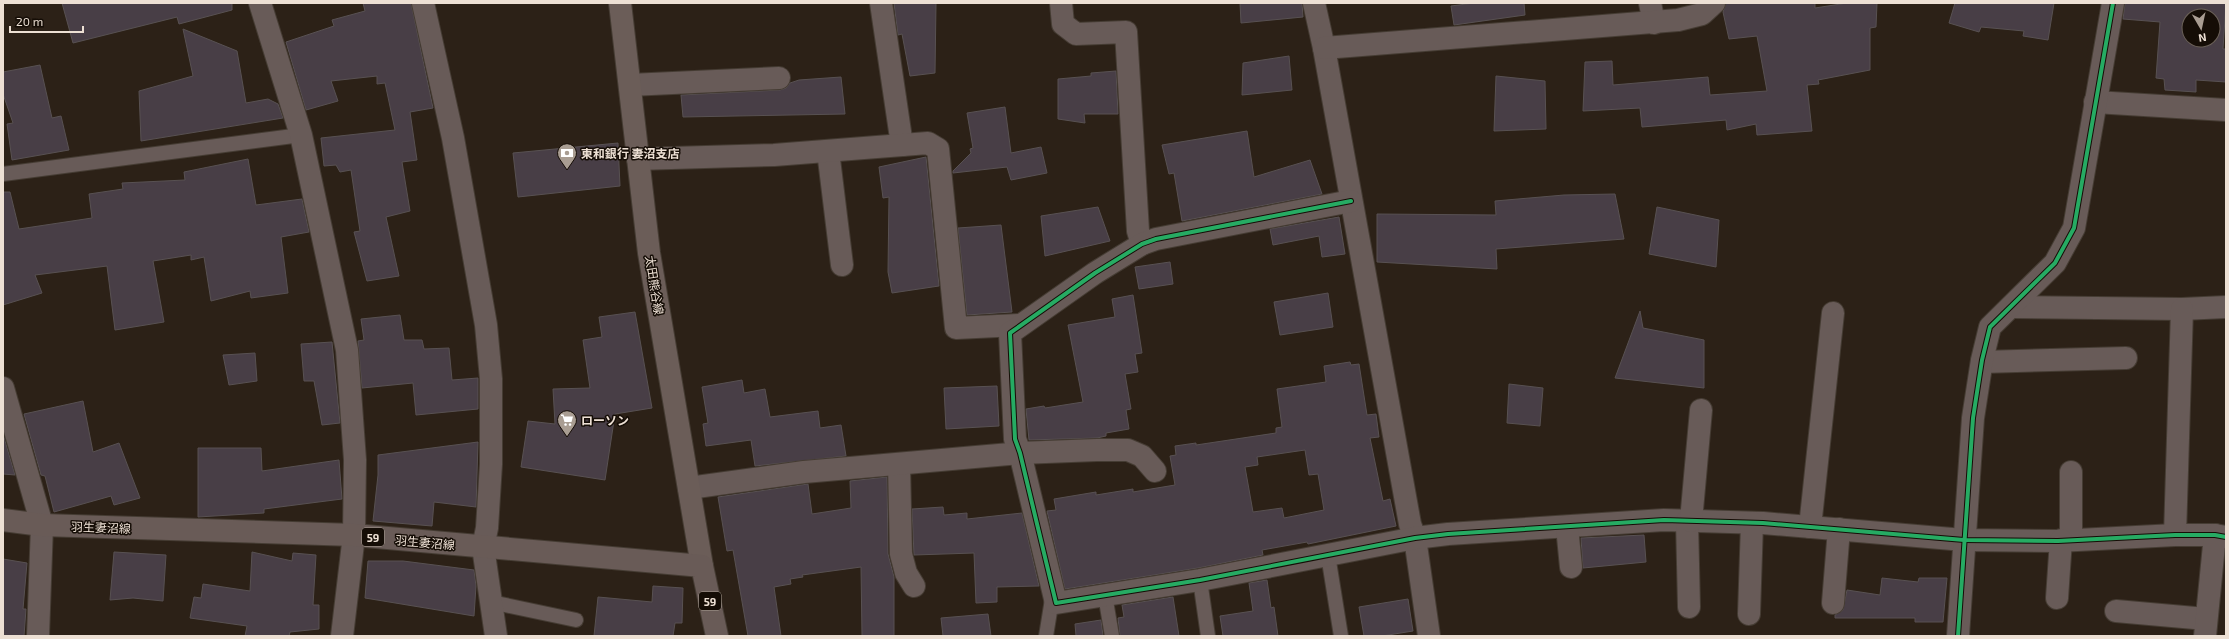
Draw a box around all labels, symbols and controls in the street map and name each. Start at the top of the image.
scale bar [10,8,83,34]
north arrow [2181,8,2221,48]
text: 20 m [16,14,43,28]
text: N [2198,31,2208,45]
bank icon: 東和銀行 妻沼支店 [556,142,578,170]
place label: 東和銀行 妻沼支店 [581,146,680,160]
street label: 太田熊谷線 [643,254,667,316]
supermarket icon: ローソン [556,409,578,437]
place label: ローソン [581,413,629,427]
street label: 羽生妻沼線 [71,519,131,535]
road number: 59 [362,528,384,546]
street label: 羽生妻沼線 [394,532,456,552]
road number: 59 [699,592,721,610]

